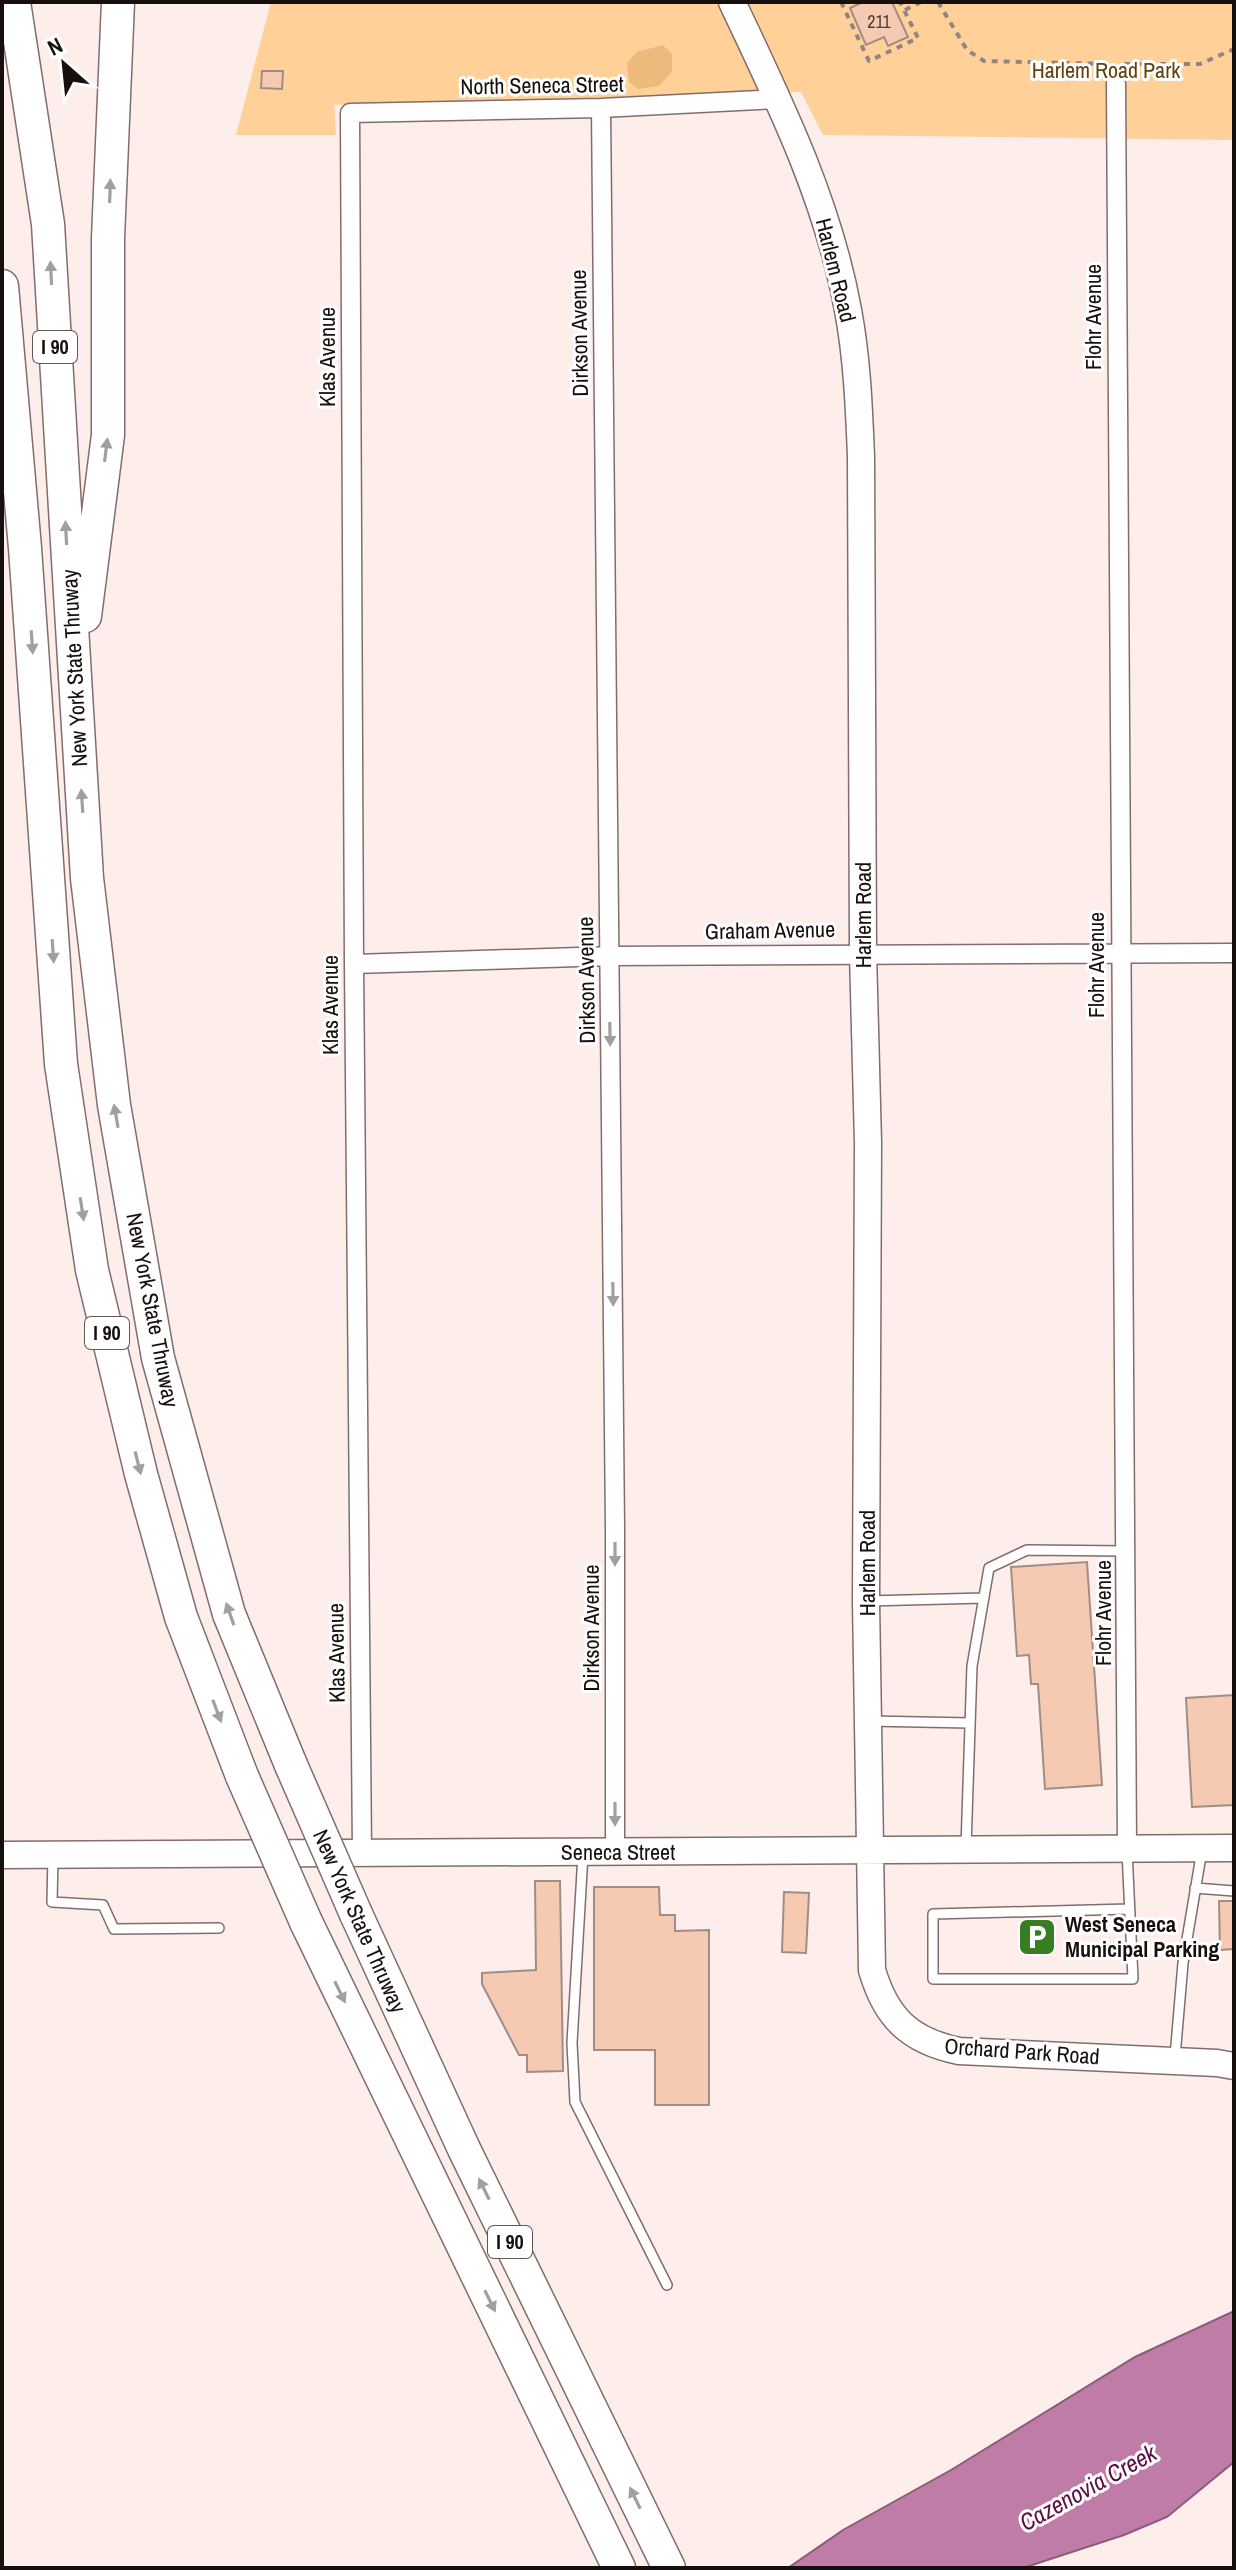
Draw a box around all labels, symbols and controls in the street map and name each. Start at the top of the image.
house number: 211 [867,9,892,34]
north arrow [24,24,104,104]
text: N [42,30,68,63]
park label: Harlem Road Park [1032,55,1181,85]
street label: North Seneca Street [460,69,624,101]
one-way arrow [104,178,117,203]
street label: Harlem Road [809,215,863,325]
one-way arrow [44,260,57,285]
street label: Flohr Avenue [1078,264,1108,370]
street label: Dirkson Avenue [563,269,595,397]
street label: Klas Avenue [312,307,342,407]
road number: I 90 [33,331,77,363]
one-way arrow [100,438,113,463]
one-way arrow [59,520,72,545]
street label: New York State Thruway [54,569,94,767]
one-way arrow [26,630,39,655]
one-way arrow [75,788,88,813]
street label: Harlem Road [848,862,878,968]
street label: Flohr Avenue [1081,912,1111,1018]
street label: Graham Avenue [705,914,835,946]
street label: Dirkson Avenue [570,916,602,1044]
one-way arrow [47,939,60,964]
street label: Klas Avenue [315,955,345,1055]
one-way arrow [604,1022,616,1047]
one-way arrow [109,1103,122,1128]
one-way arrow [77,1197,89,1222]
street label: New York State Thruway [119,1210,187,1410]
one-way arrow [606,1282,619,1307]
road number: I 90 [85,1317,129,1349]
one-way arrow [133,1451,145,1476]
street label: Harlem Road [852,1510,882,1616]
one-way arrow [609,1542,621,1567]
street label: Flohr Avenue [1088,1560,1118,1666]
street label: Dirkson Avenue [576,1564,606,1692]
one-way arrow [224,1602,236,1626]
street label: Klas Avenue [320,1603,352,1703]
one-way arrow [211,1699,224,1723]
one-way arrow [609,1802,621,1827]
street label: New York State Thruway [306,1825,414,2017]
street label: Seneca Street [561,1837,675,1867]
place label: West Seneca Municipal Parking [1065,1909,1219,1964]
parking icon: West Seneca Municipal Parking [1016,1916,1058,1958]
one-way arrow [333,1980,347,2004]
street label: Orchard Park Road [943,2031,1101,2071]
one-way arrow [477,2177,491,2201]
road number: I 90 [488,2226,532,2258]
one-way arrow [483,2290,497,2313]
water label: Cazenovia Creek [1013,2436,1163,2538]
one-way arrow [628,2486,642,2510]

